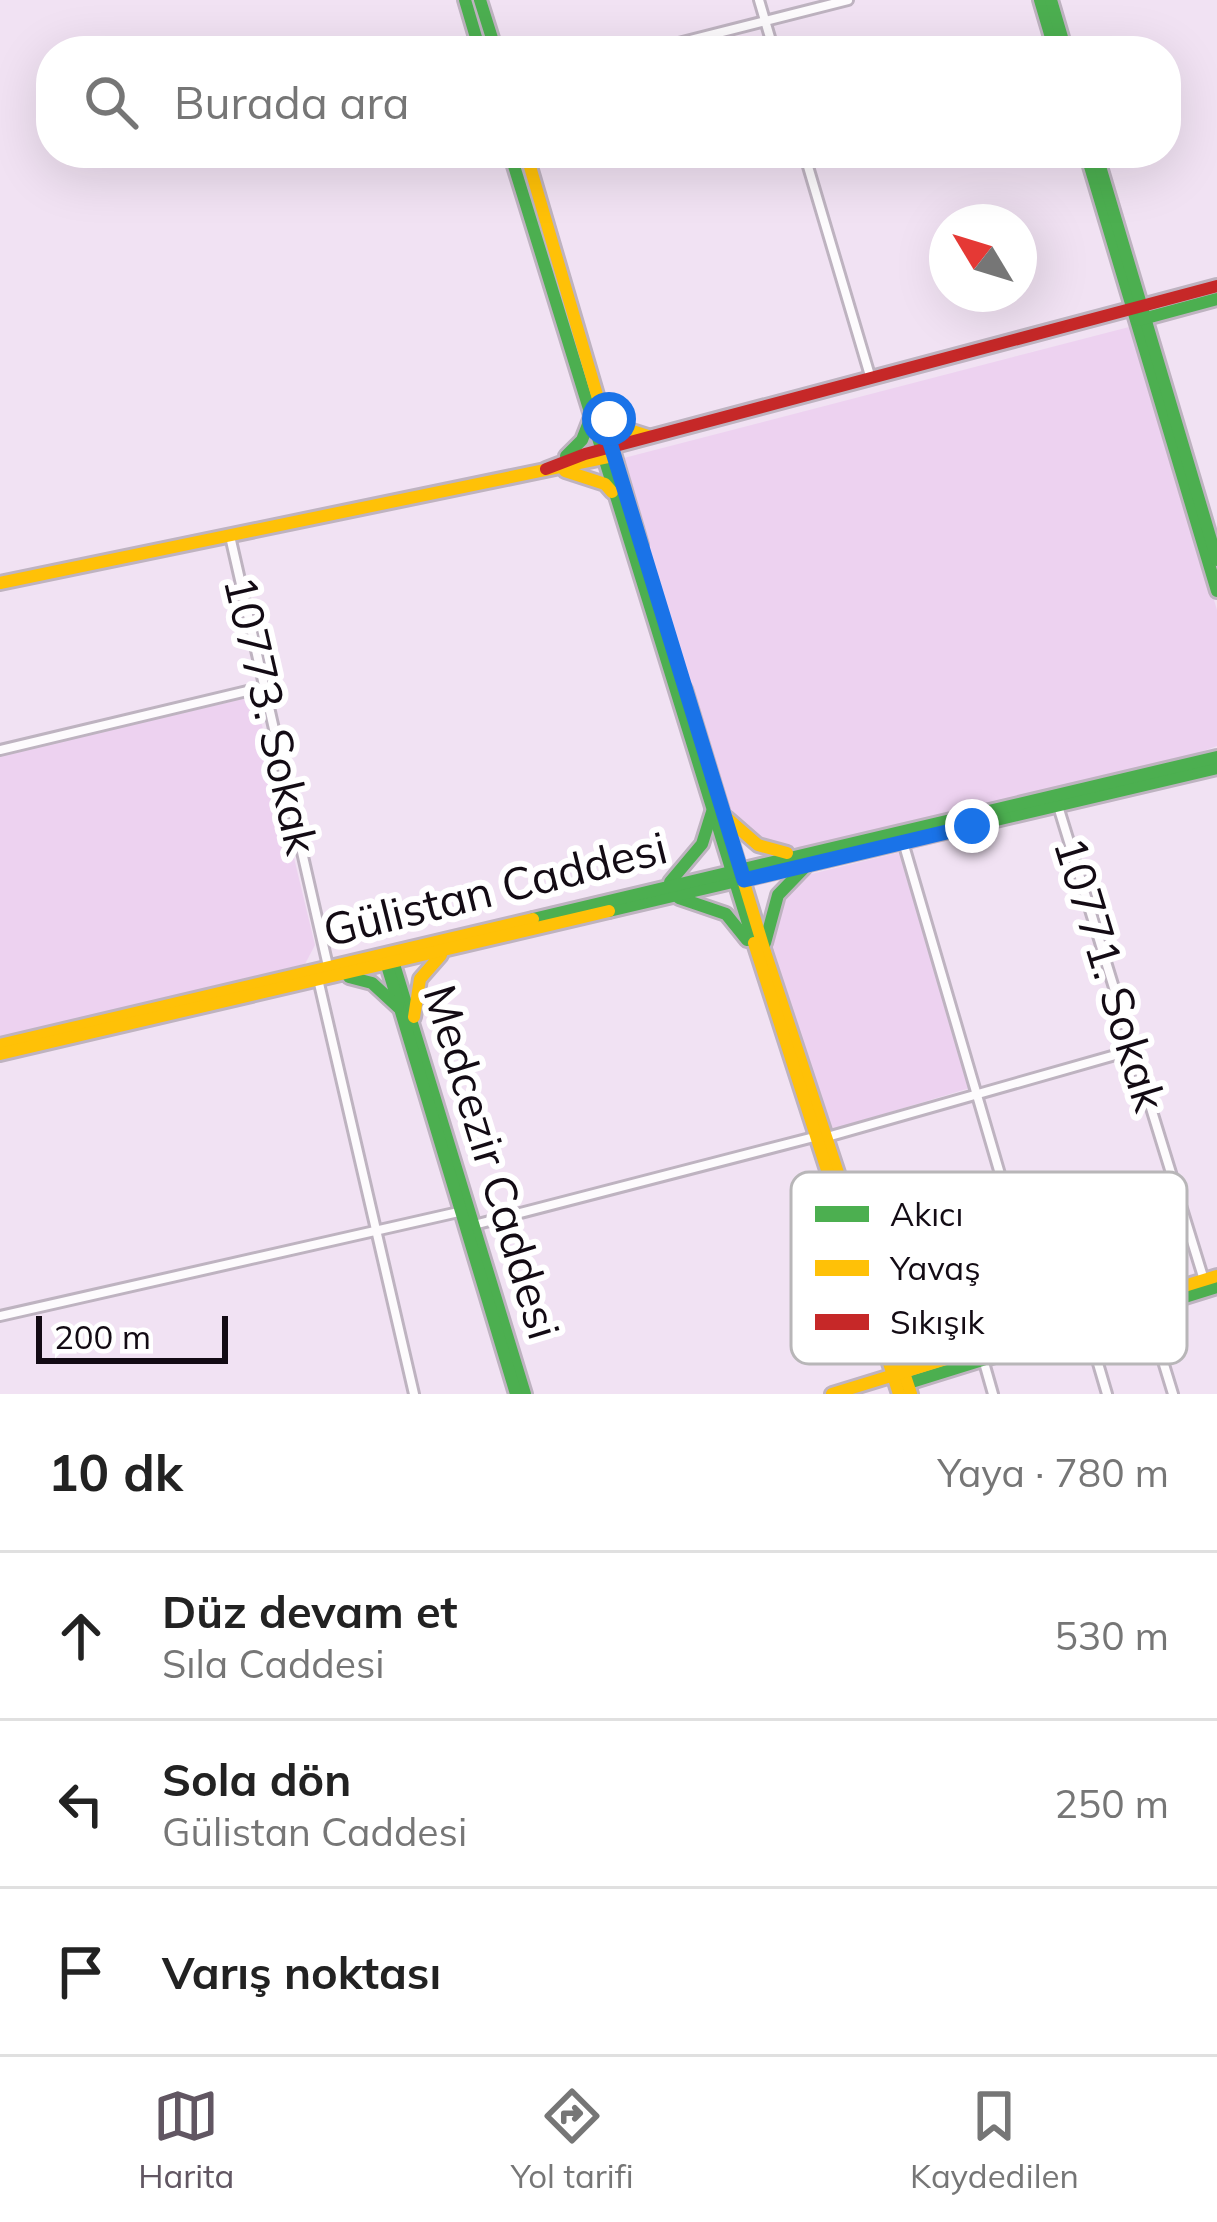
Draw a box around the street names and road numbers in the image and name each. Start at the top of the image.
street label: 10773. Sokak [213,570,331,860]
street label: Gülistan Caddesi [317,818,672,958]
street label: 10771. Sokak [1043,830,1179,1118]
street label: Medcezir Caddesi [413,978,573,1345]

